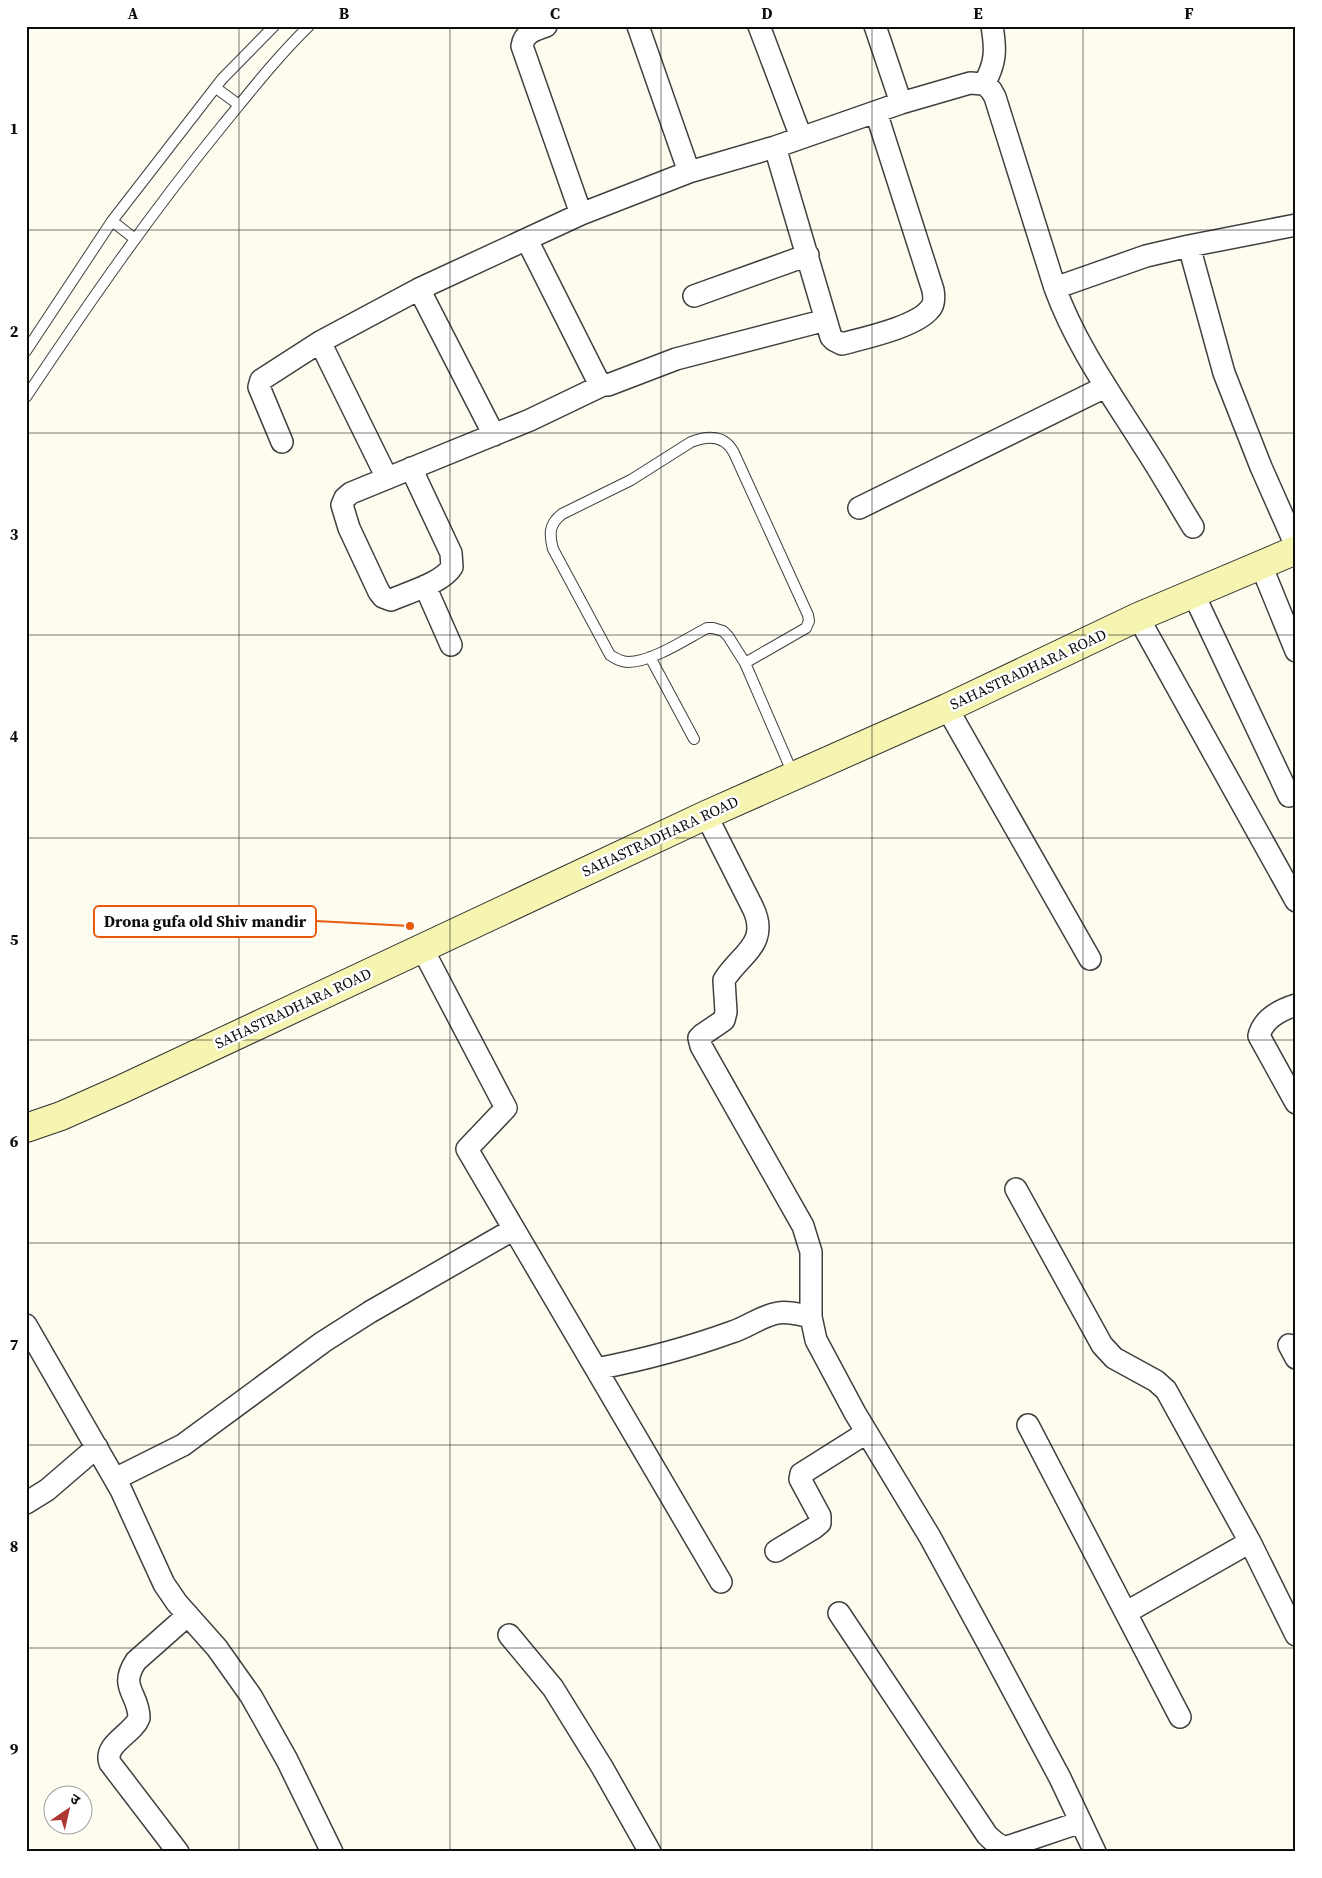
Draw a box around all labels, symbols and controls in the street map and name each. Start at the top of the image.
text: A [128,2,139,24]
text: B [339,2,350,24]
text: C [550,2,560,24]
text: D [761,2,773,24]
text: E [973,2,983,24]
text: F [1184,2,1194,24]
text: 1 [10,117,18,139]
text: 2 [10,320,19,342]
text: 3 [10,523,19,545]
street label: SAHASTRADHARA ROAD [946,623,1110,715]
text: 4 [10,725,19,747]
street label: SAHASTRADHARA ROAD [578,790,742,882]
callout: Drona gufa old Shiv mandir [94,906,316,937]
text: Drona gufa old Shiv mandir [104,910,307,932]
text: 5 [10,928,19,950]
street label: SAHASTRADHARA ROAD [211,962,375,1054]
text: 6 [10,1130,19,1152]
text: 7 [10,1333,19,1355]
text: 8 [10,1535,18,1557]
text: 9 [10,1738,19,1760]
north arrow [42,1786,92,1836]
text: उ [66,1789,85,1810]

